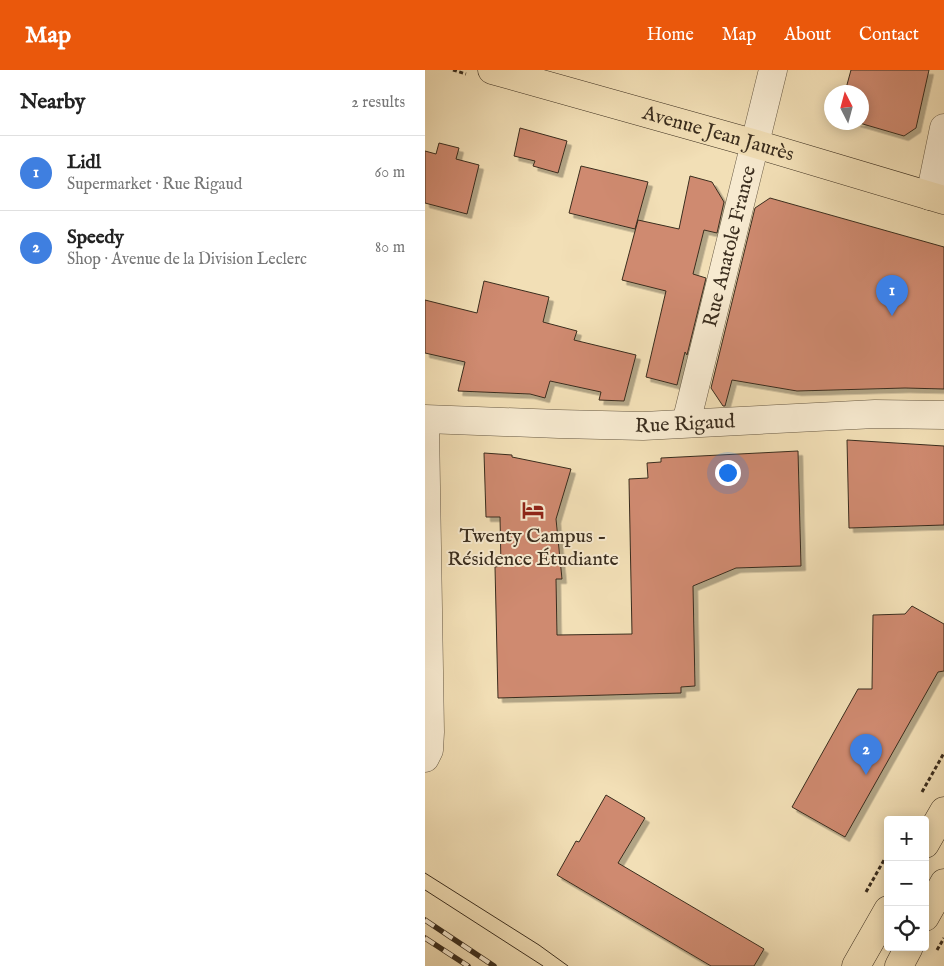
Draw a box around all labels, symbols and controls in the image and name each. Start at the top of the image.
text: Map [25,20,71,51]
text: Home [647,24,694,47]
text: Map [722,24,756,47]
text: About [784,24,831,47]
text: Contact [859,24,919,47]
north arrow [824,85,869,130]
text: Nearby [20,89,85,116]
text: 2 results [351,93,405,113]
street label: Avenue Jean Jaurès [639,100,797,167]
text: Lidl [67,151,101,175]
text: 1 [33,163,39,183]
text: 60 m [375,163,405,183]
street label: Rue Anatole France [698,163,761,330]
text: Supermarket · Rue Rigaud [67,175,242,195]
text: Speedy [67,226,124,250]
text: 2 [32,238,40,258]
text: 80 m [375,238,405,258]
text: Shop · Avenue de la Division Leclerc [67,250,307,270]
pin: 1 [876,275,908,316]
street label: Rue Rigaud [635,409,736,439]
your location [715,460,741,486]
hotel icon: Twenty Campus - Résidence Étudiante [520,497,546,523]
place label: Twenty Campus - Résidence Étudiante [447,524,619,572]
pin: 2 [850,734,882,775]
map controls [884,816,929,951]
button: + [884,816,929,861]
button: − [884,861,929,906]
button: locate [884,906,929,951]

